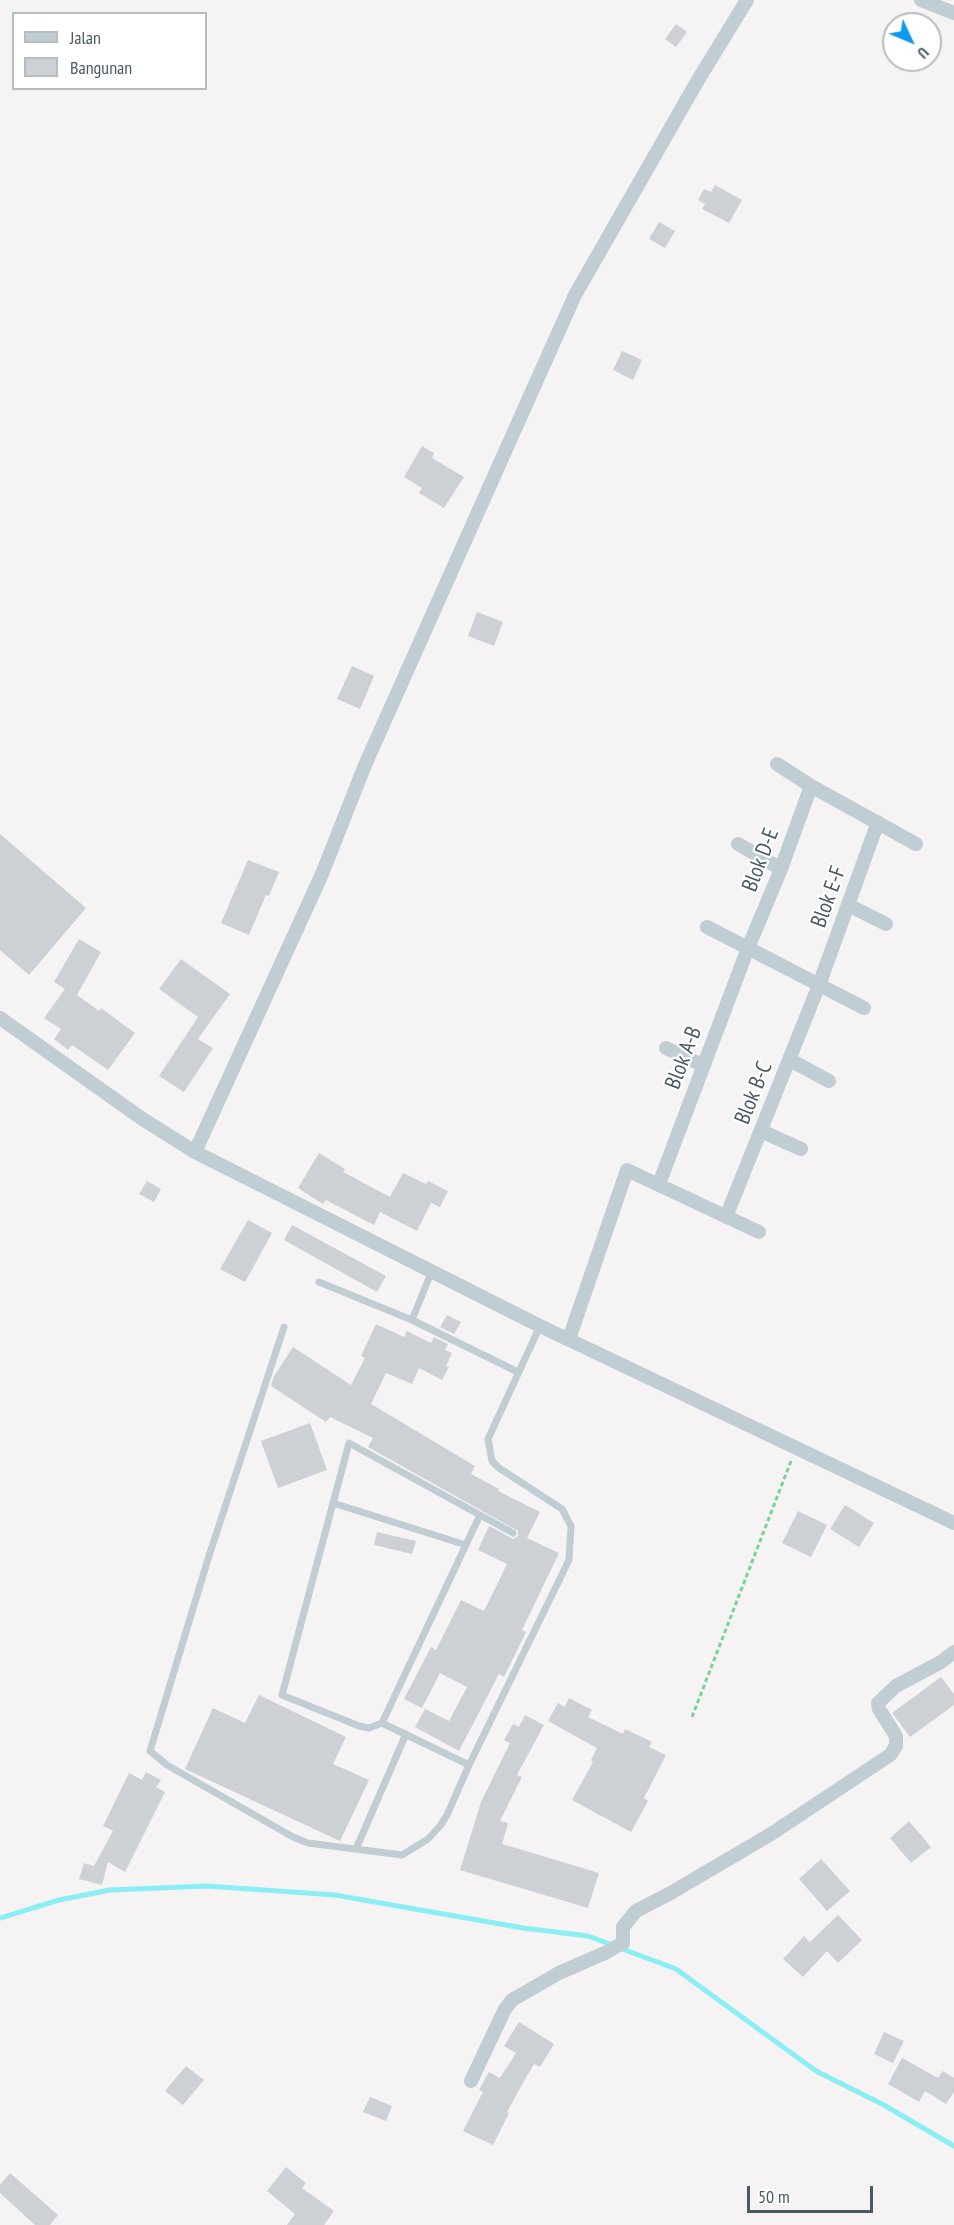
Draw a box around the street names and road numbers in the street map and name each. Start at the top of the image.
street label: Blok D-E [737,825,785,895]
street label: Blok E-F [806,863,852,931]
street label: Blok A-B [660,1023,708,1093]
street label: Blok B-C [730,1058,778,1128]

